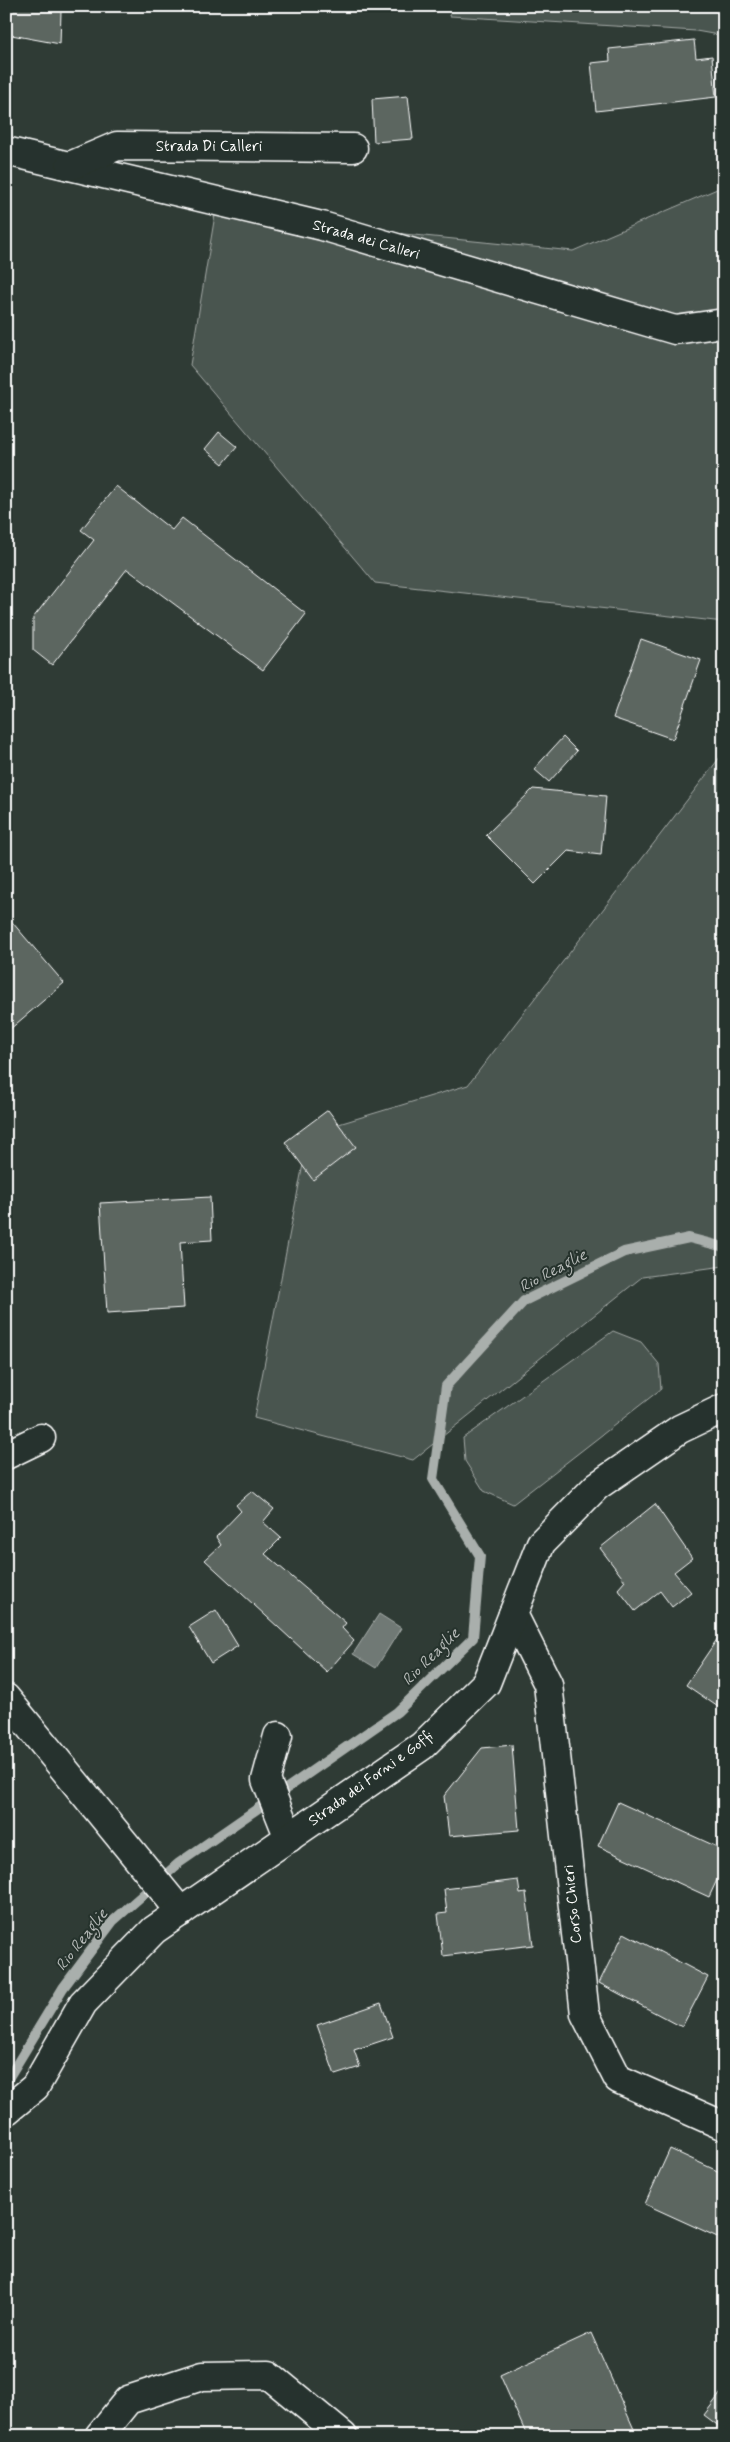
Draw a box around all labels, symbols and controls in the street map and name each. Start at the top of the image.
street label: Strada Di Calleri [156,137,262,157]
street label: Strada dei Calleri [310,215,422,265]
water label: Rio Reaglie [516,1244,592,1299]
water label: Rio Reaglie [398,1623,467,1692]
street label: Strada dei Forni e Goffi [305,1727,437,1831]
street label: Corso Chieri [559,1864,587,1944]
water label: Rio Reaglie [51,1904,115,1977]

